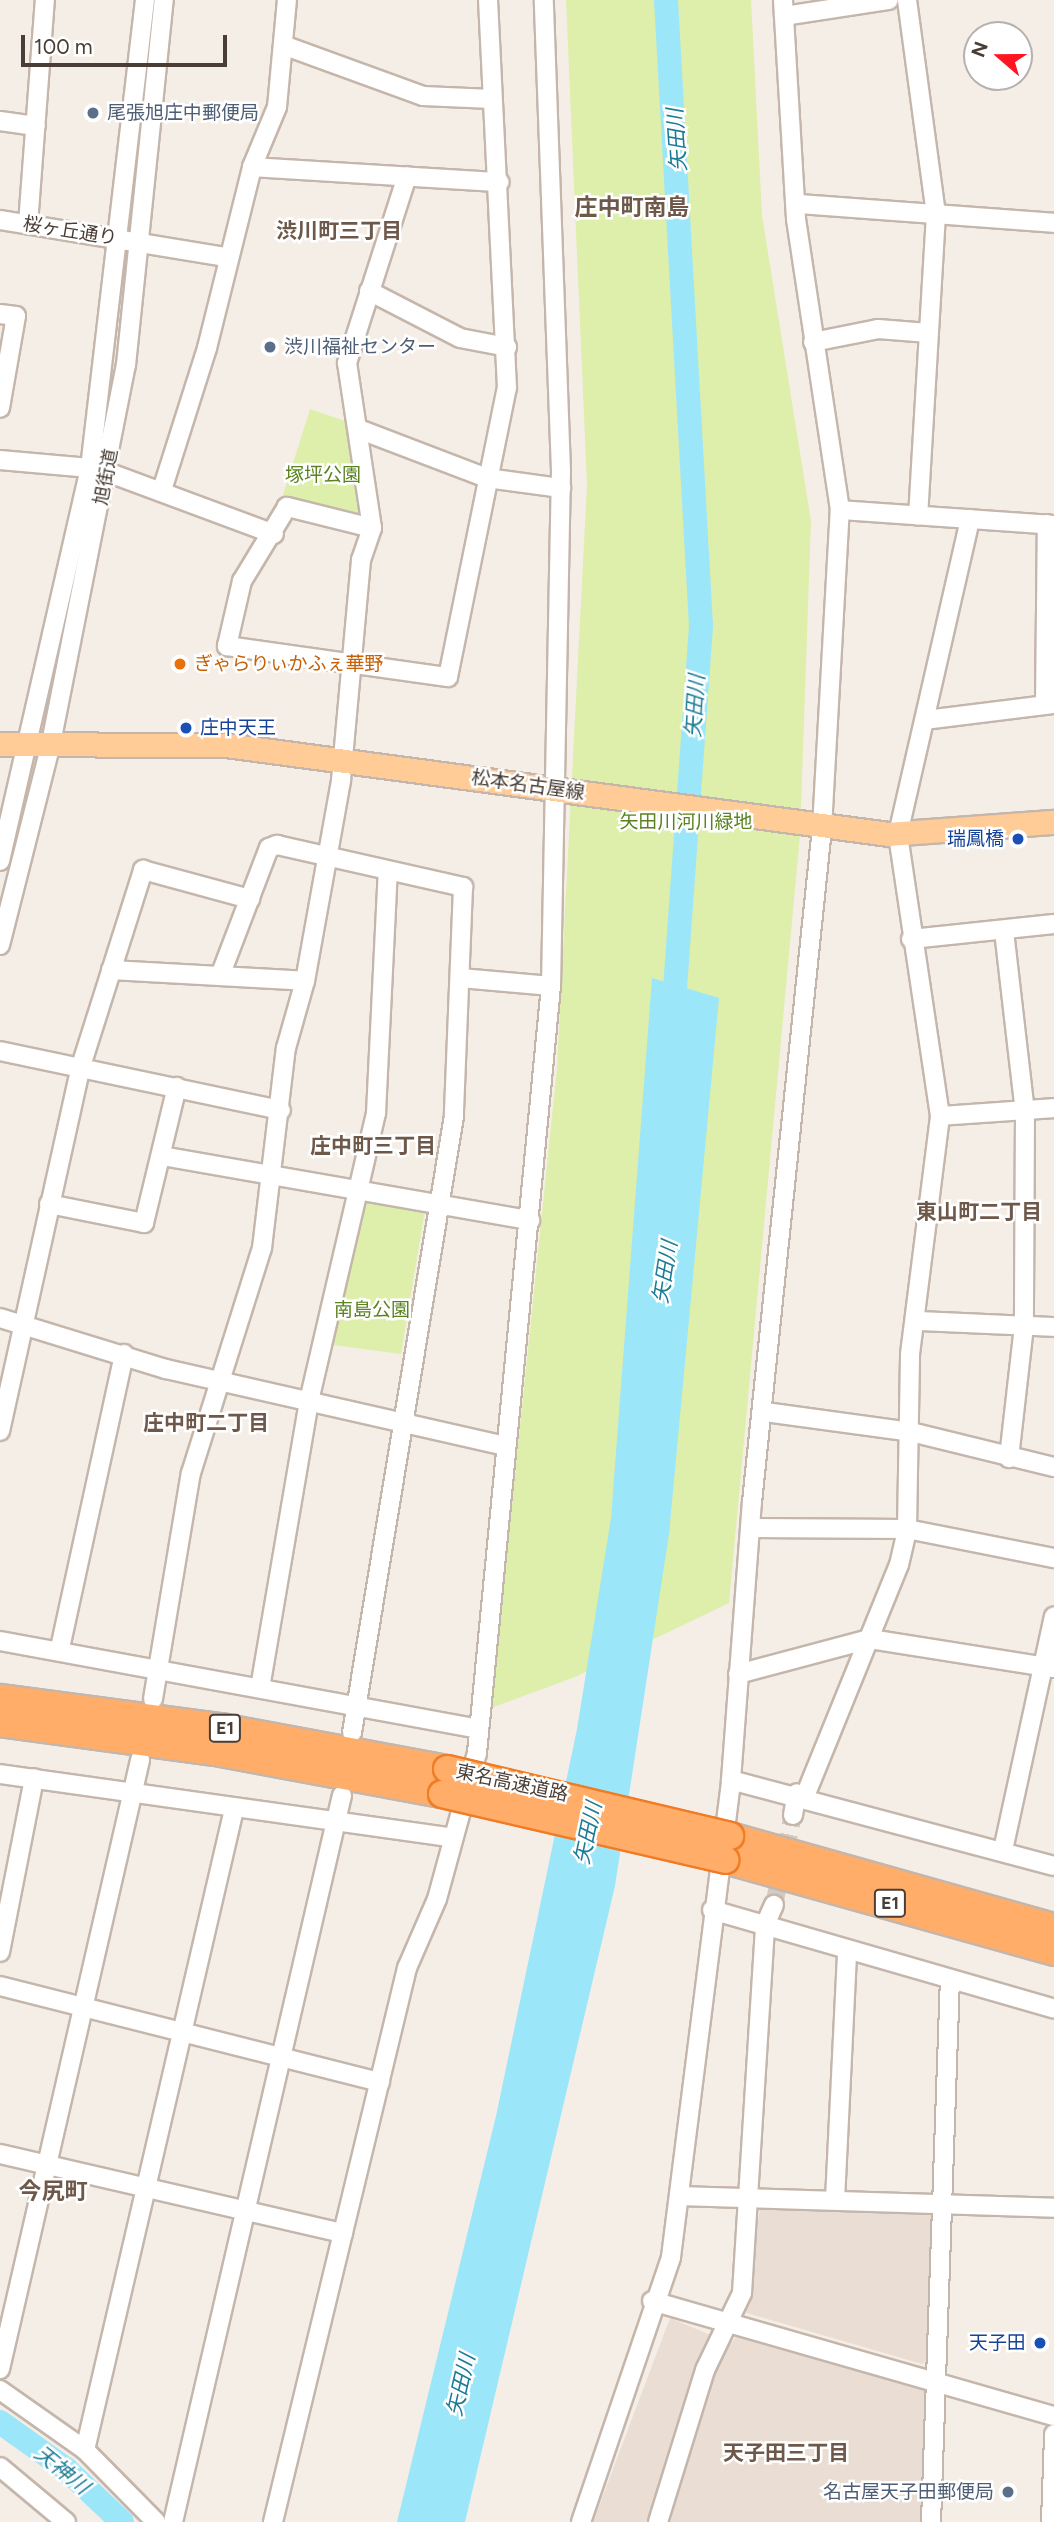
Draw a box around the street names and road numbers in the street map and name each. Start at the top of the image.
street label: 桜ヶ丘通り [21,212,119,250]
street label: 旭街道 [89,447,123,507]
street label: 松本名古屋線 [470,766,586,804]
road number: E1 [208,1714,243,1742]
street label: 東名高速道路 [454,1760,570,1806]
road number: E1 [872,1888,908,1917]

